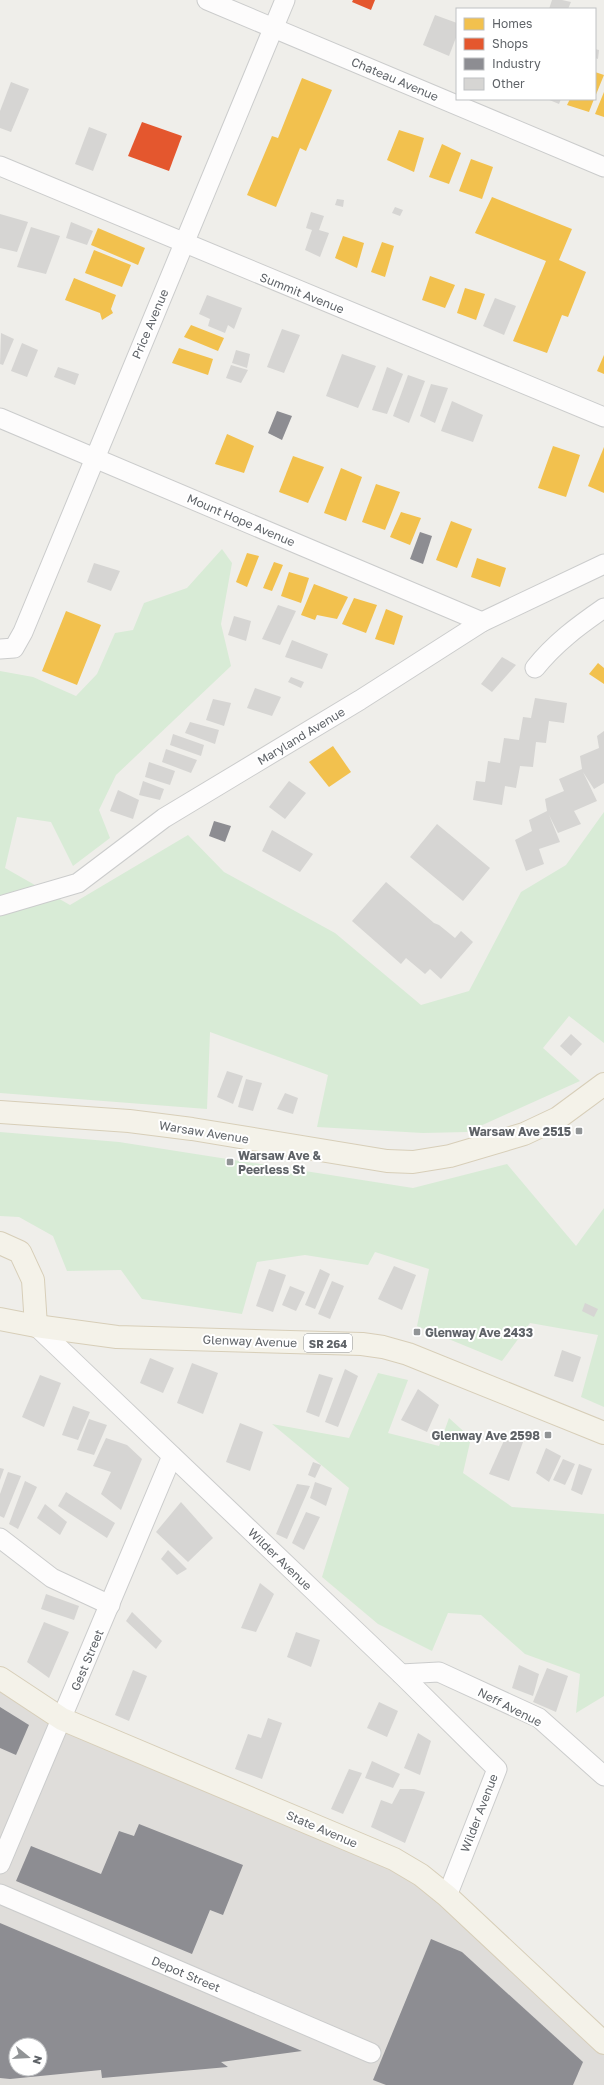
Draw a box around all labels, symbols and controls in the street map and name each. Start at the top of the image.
legend [456,8,596,100]
text: Homes [492,16,532,31]
text: Shops [492,36,528,51]
street label: Chateau Avenue [349,54,441,104]
text: Industry [492,56,541,71]
text: Other [492,76,525,91]
street label: Summit Avenue [258,269,346,317]
street label: Price Avenue [129,287,171,361]
street label: Mount Hope Avenue [185,490,297,550]
street label: Maryland Avenue [254,704,348,768]
street label: Warsaw Avenue [158,1118,250,1146]
place label: Warsaw Ave 2515 [468,1124,571,1139]
marker: Warsaw Ave 2515 [574,1126,584,1136]
place label: Warsaw Ave & Peerless St [238,1148,321,1177]
marker: Warsaw Ave & Peerless St [225,1157,235,1167]
place label: Glenway Ave 2433 [425,1325,533,1340]
marker: Glenway Ave 2433 [412,1327,422,1337]
street label: Glenway Avenue [203,1332,298,1350]
road number: SR 264 [304,1334,352,1352]
place label: Glenway Ave 2598 [432,1428,540,1443]
marker: Glenway Ave 2598 [543,1430,553,1440]
street label: Wilder Avenue [245,1525,315,1593]
street label: Gest Street [67,1627,107,1693]
street label: Neff Avenue [475,1684,545,1730]
street label: Wilder Avenue [457,1772,501,1854]
street label: State Avenue [284,1807,360,1851]
street label: Depot Street [149,1953,223,1995]
north arrow [8,2037,48,2077]
text: N [31,2054,45,2066]

